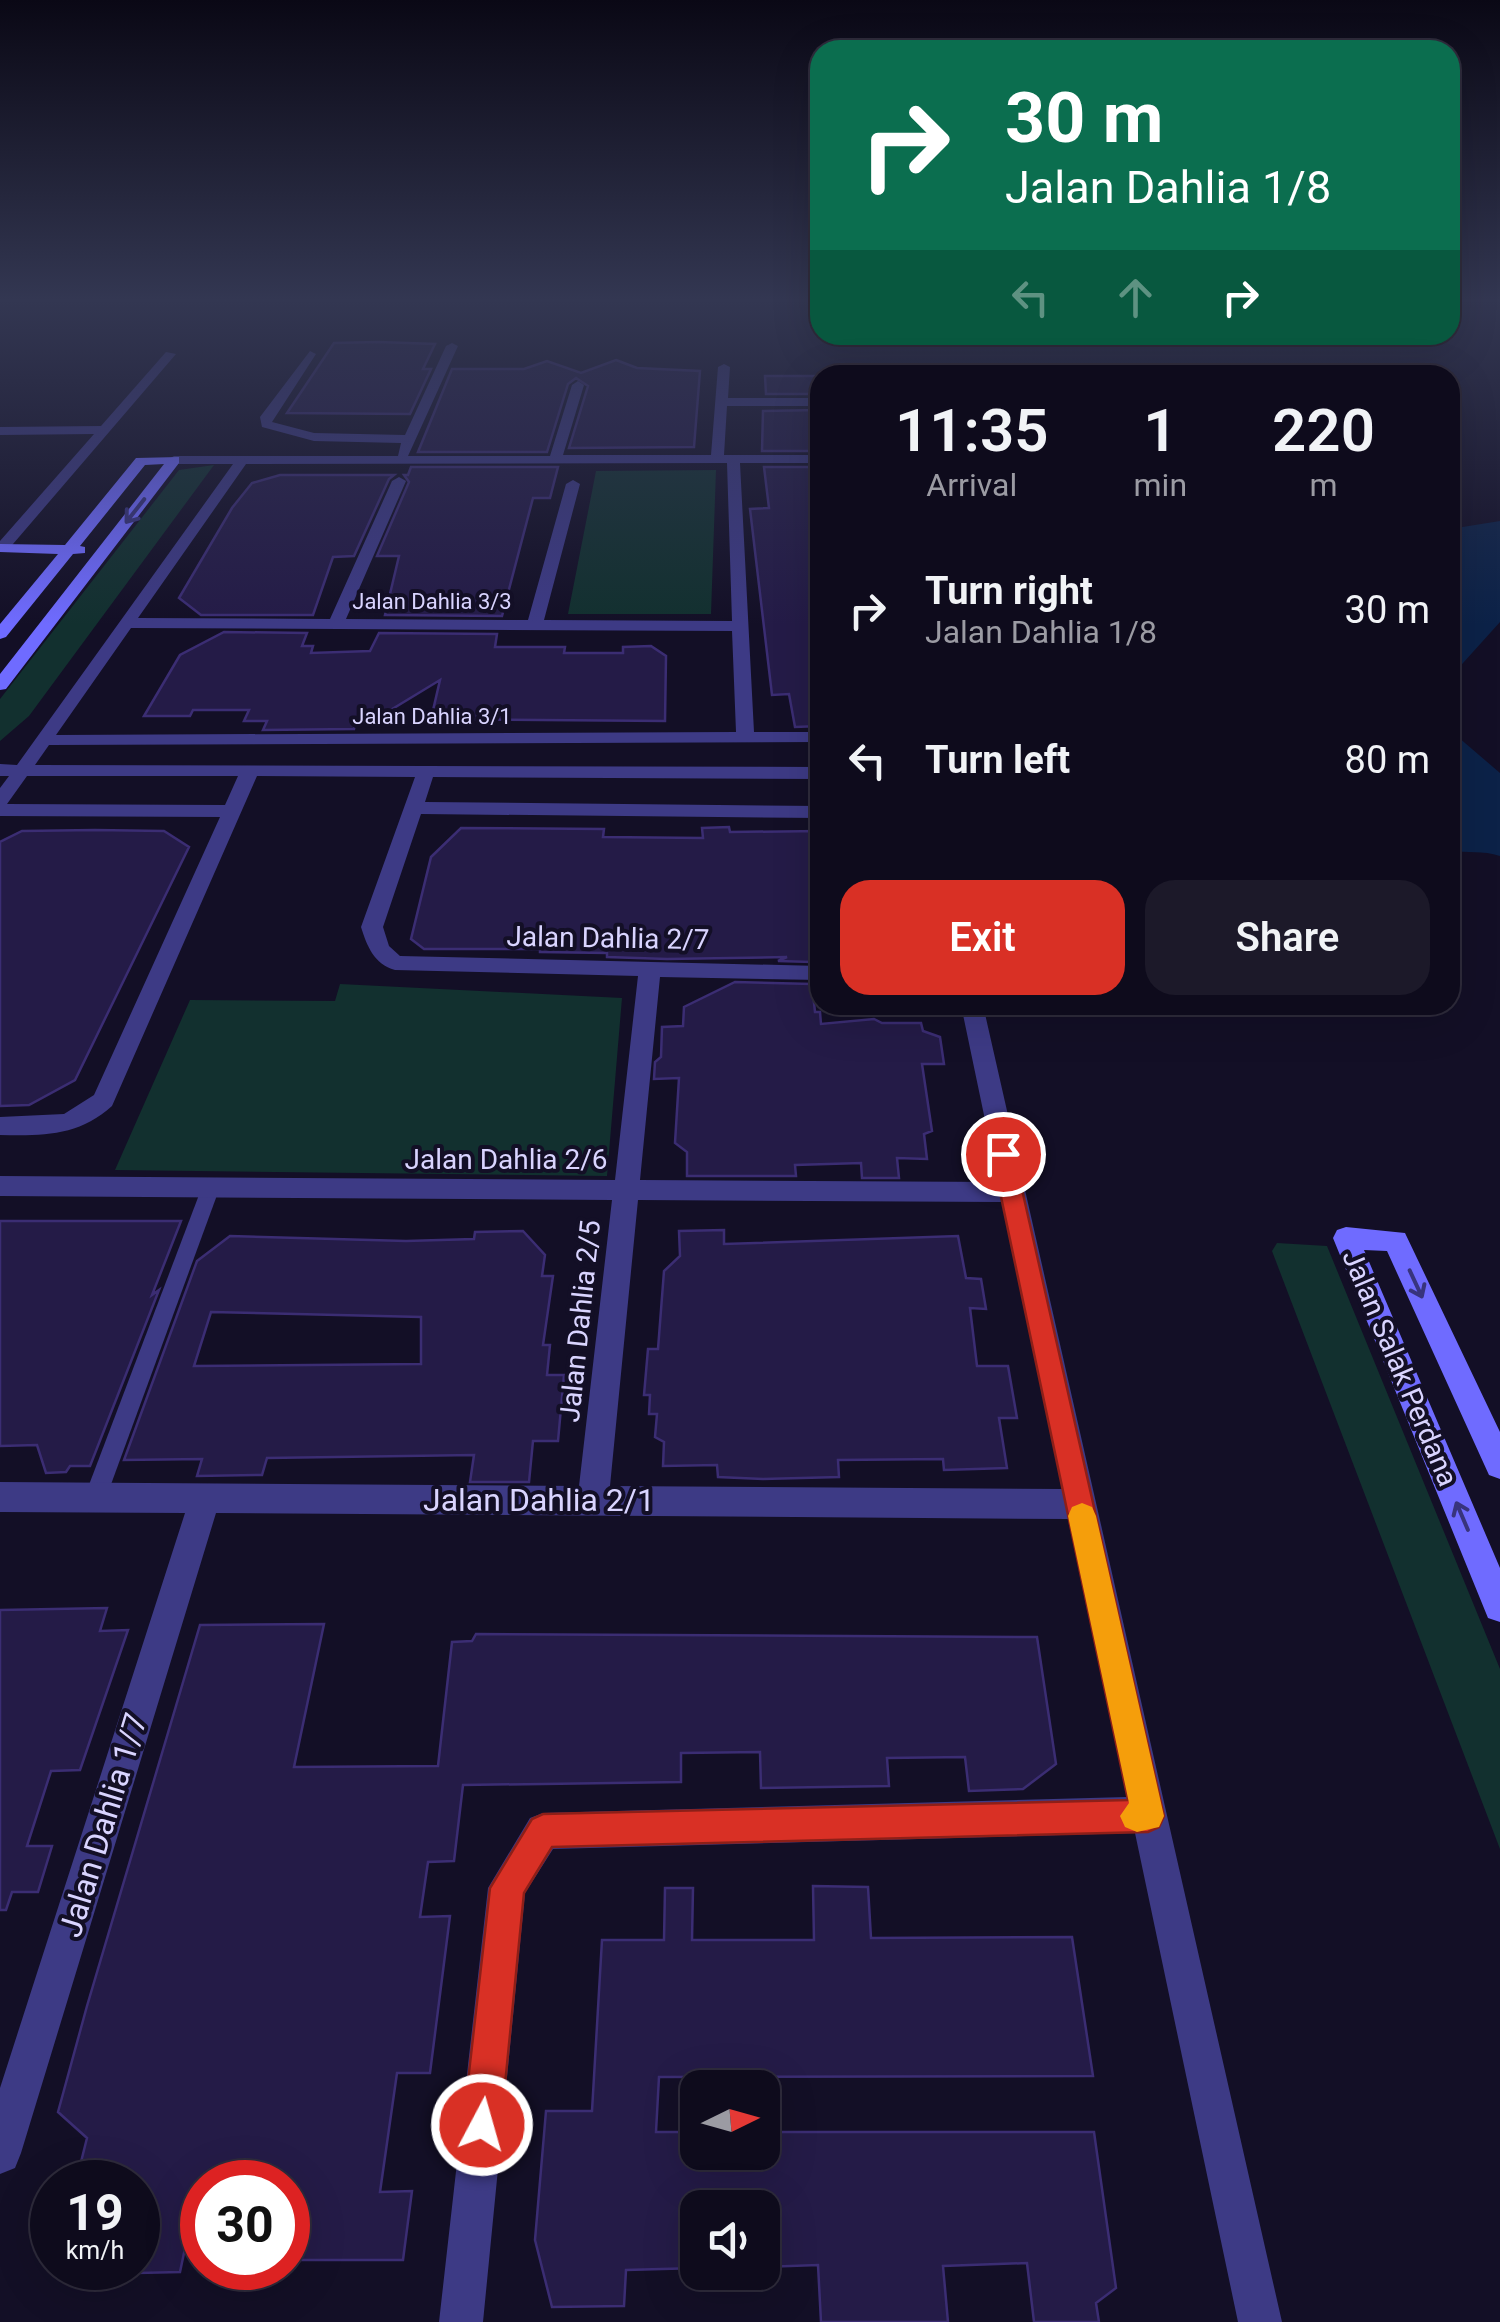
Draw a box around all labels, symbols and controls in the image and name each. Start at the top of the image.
text: 30 m [1005,77,1163,159]
icon: right [840,80,970,210]
text: Jalan Dahlia 1/8 [1005,161,1331,214]
icon: left [1003,270,1058,325]
icon: ahead [1108,270,1163,325]
icon: right [1213,270,1268,325]
text: 11:35 [895,395,1049,466]
text: 1 [1143,395,1177,466]
text: 220 [1272,395,1375,466]
text: Arrival [926,466,1017,504]
text: min [1134,466,1187,504]
text: m [1309,466,1338,504]
one-way arrow [124,497,145,524]
text: Turn right [925,569,1093,613]
icon: right [840,583,895,638]
text: 30 m [1345,588,1430,632]
street label: Jalan Dahlia 3/3 [352,589,512,614]
text: Jalan Dahlia 1/8 [925,613,1157,651]
street label: Jalan Dahlia 3/1 [352,704,512,729]
icon: left [840,733,895,788]
text: Turn left [925,738,1070,782]
text: 80 m [1345,738,1430,782]
button: Exit [840,880,1125,995]
button: Share [1145,880,1430,995]
street label: Jalan Dahlia 2/7 [506,920,710,956]
pin [961,1112,1046,1197]
icon: arrive [976,1127,1031,1182]
street label: Jalan Dahlia 2/6 [405,1143,607,1176]
street label: Jalan Dahlia 2/5 [553,1218,607,1424]
street label: Jalan Salak Perdana [1335,1245,1465,1491]
one-way arrow [1408,1268,1426,1299]
street label: Jalan Dahlia 2/1 [423,1481,655,1519]
one-way arrow [1452,1501,1470,1532]
street label: Jalan Dahlia 1/7 [51,1709,155,1941]
north arrow [680,2070,780,2170]
map controls [680,2070,780,2290]
position arrow [430,2073,534,2177]
speed limit sign: 30 [180,2160,310,2290]
text: 19 [66,2184,124,2242]
button: sound [680,2190,780,2290]
text: km/h [66,2236,124,2265]

